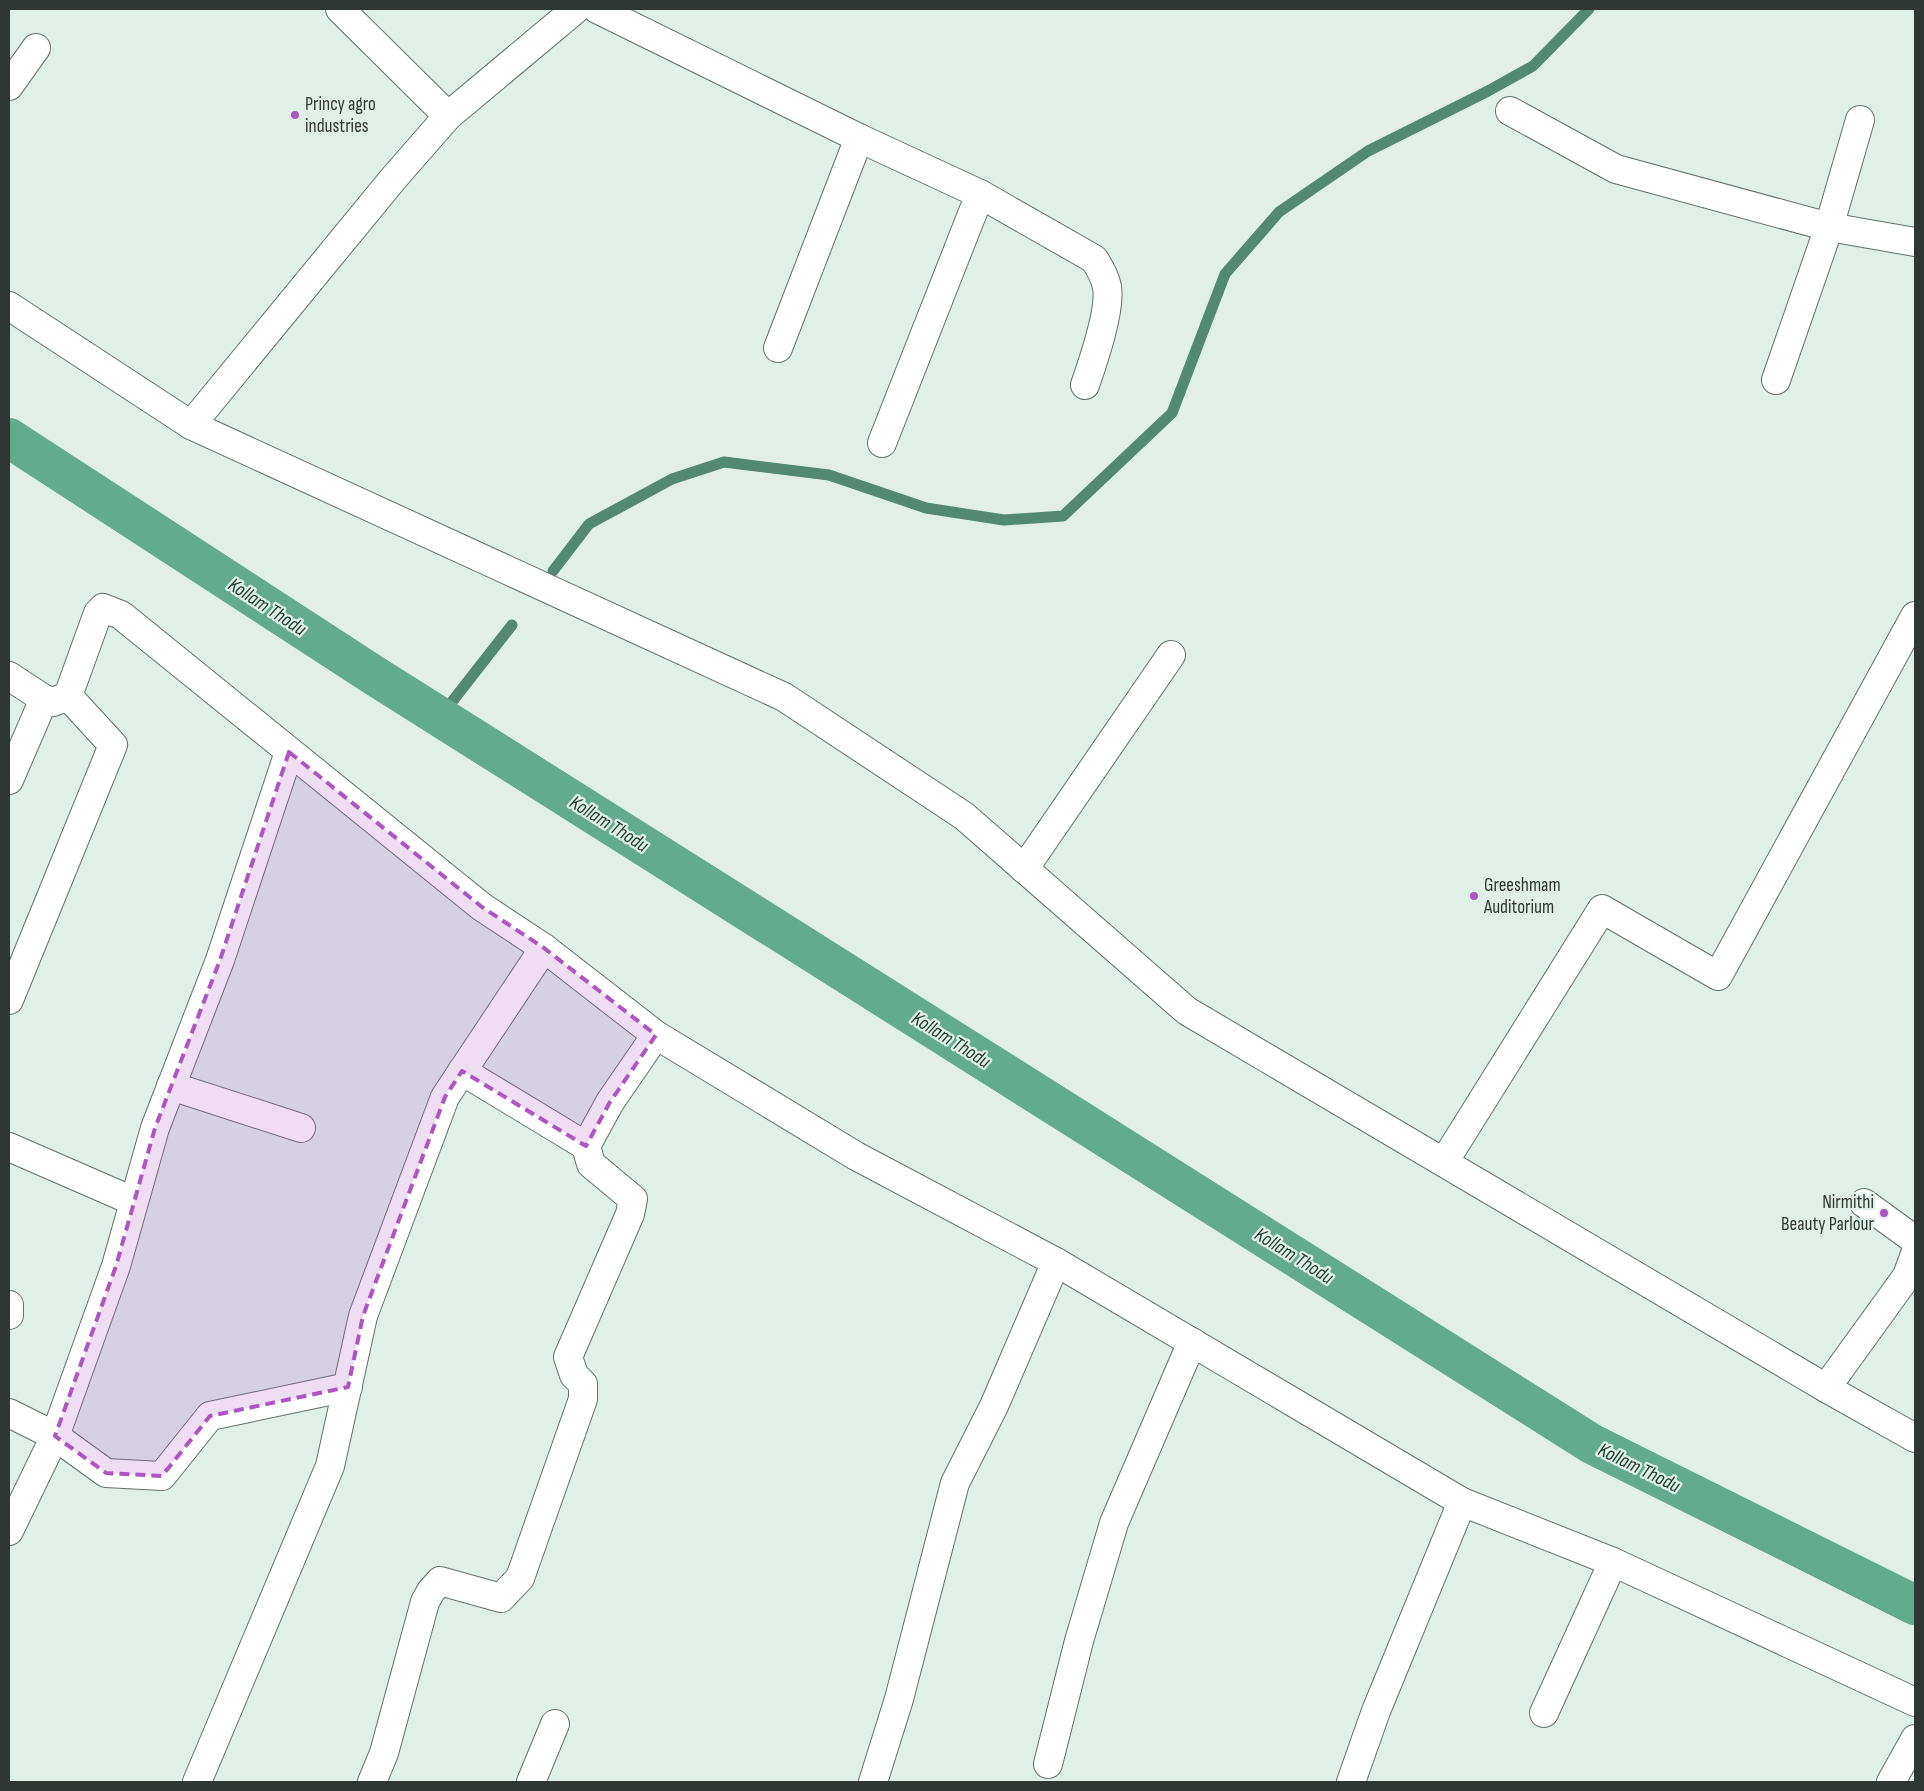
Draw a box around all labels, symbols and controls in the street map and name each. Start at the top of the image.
place label: Princy agro industries [305,93,376,138]
marker: Princy agro industries [289,109,301,121]
water label: Kollam Thodu [223,573,311,642]
water label: Kollam Thodu [565,790,654,858]
place label: Greeshmam Auditorium [1483,874,1561,919]
marker: Greeshmam Auditorium [1468,890,1480,902]
water label: Kollam Thodu [907,1006,996,1074]
place label: Nirmithi Beauty Parlour [1781,1191,1875,1236]
marker: Nirmithi Beauty Parlour [1878,1207,1890,1219]
water label: Kollam Thodu [1250,1222,1339,1290]
water label: Kollam Thodu [1594,1438,1685,1499]

